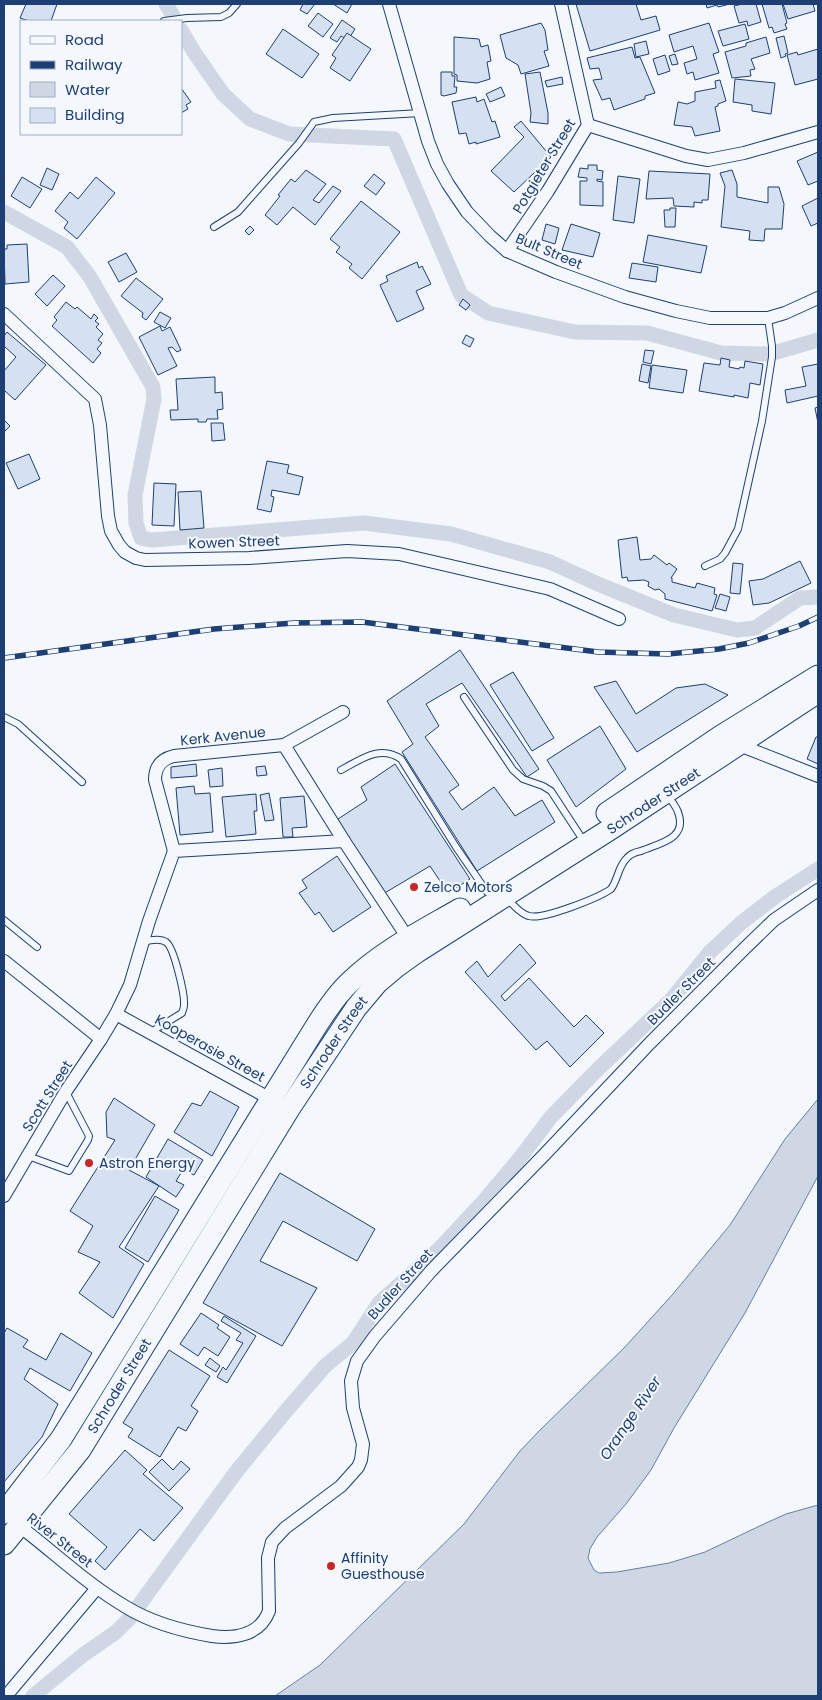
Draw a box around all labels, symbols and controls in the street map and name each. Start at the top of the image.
legend [20,20,182,135]
text: Road [65,29,104,50]
text: Railway [65,54,123,75]
text: Water [65,79,111,100]
text: Building [65,104,125,125]
street label: Potgieter Street [508,115,580,217]
street label: Bult Street [513,228,585,274]
street label: Kowen Street [188,530,280,554]
street label: Kerk Avenue [179,722,267,750]
street label: Schroder Street [603,763,704,839]
place label: Zelco Motors [424,877,513,897]
marker: Zelco Motors [408,881,420,893]
street label: Budler Street [642,952,720,1030]
street label: Schroder Street [295,992,372,1093]
street label: Kooperasie Street [151,1009,269,1087]
street label: Scott Street [17,1057,77,1135]
place label: Astron Energy [99,1153,195,1173]
marker: Astron Energy [83,1157,95,1169]
street label: Budler Street [363,1244,437,1324]
street label: Schroder Street [82,1335,156,1437]
water label: Orange River [594,1372,666,1464]
street label: River Street [23,1508,97,1572]
place label: Affinity Guesthouse [341,1548,425,1584]
marker: Affinity Guesthouse [325,1560,337,1572]

